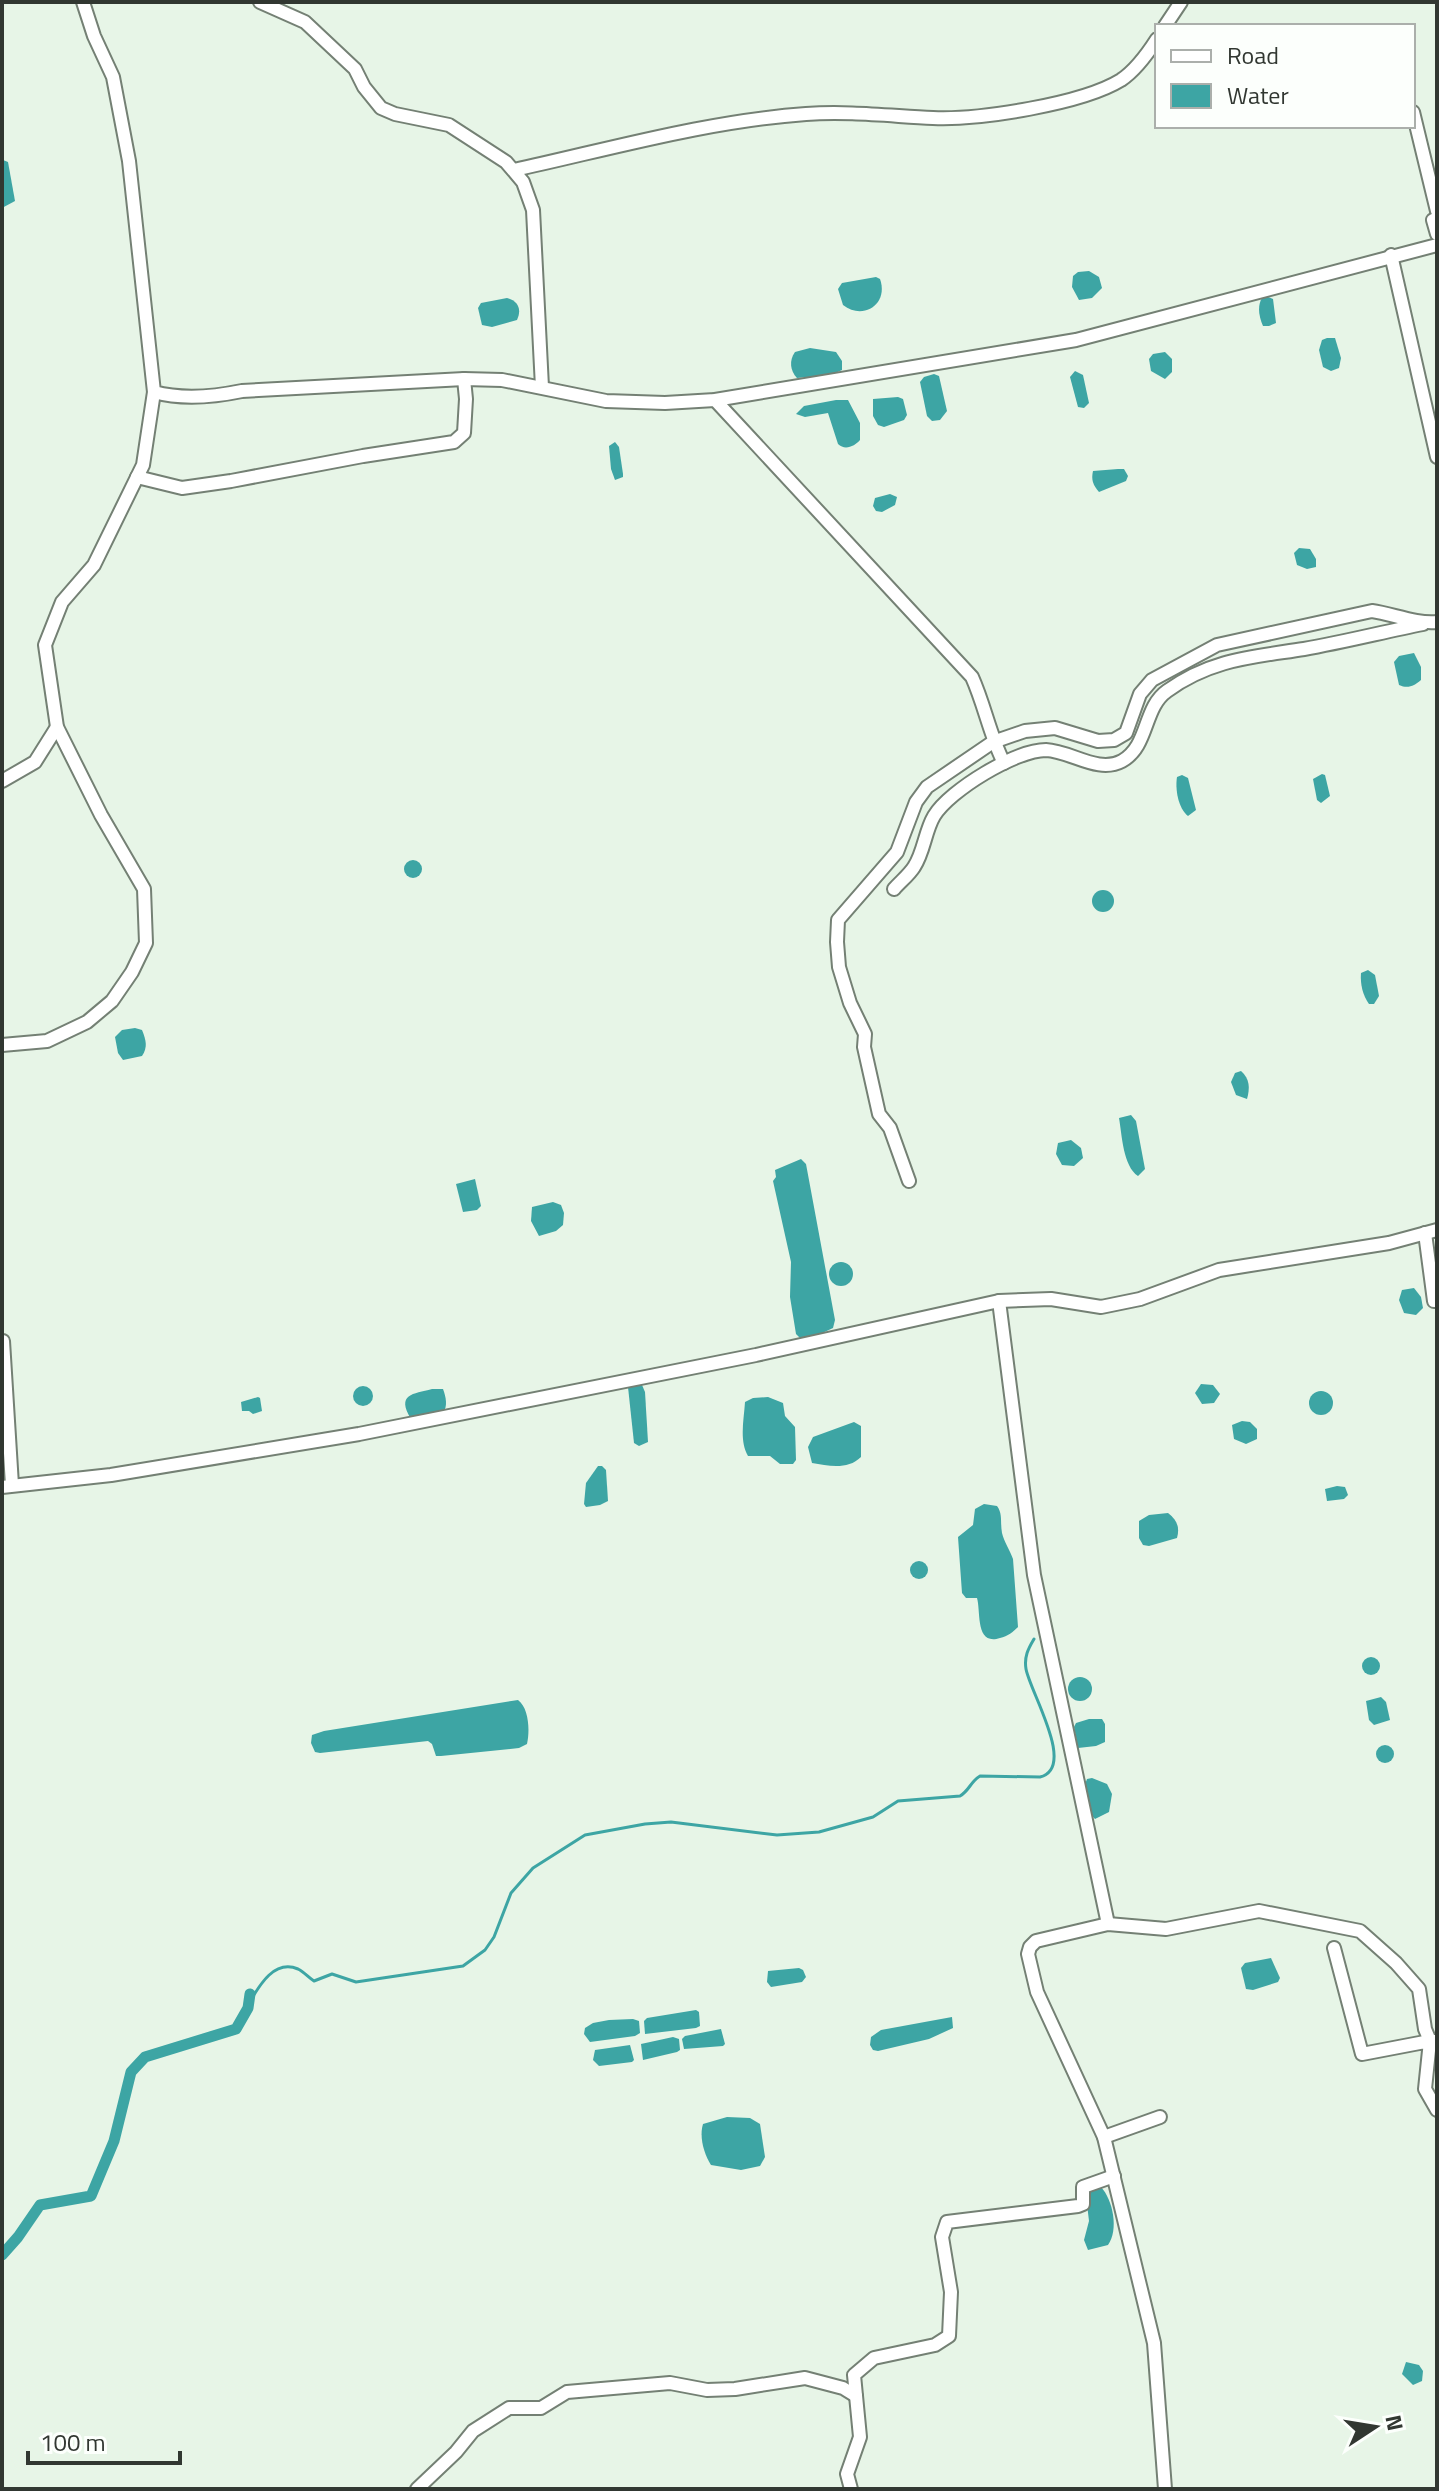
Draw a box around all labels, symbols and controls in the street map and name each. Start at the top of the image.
legend [1155,24,1415,128]
text: Road [1227,37,1279,73]
text: Water [1227,77,1289,113]
north arrow [1335,2387,1415,2467]
text: N [1376,2412,1413,2434]
scale bar [28,2415,180,2465]
text: 100 m [40,2424,106,2460]

